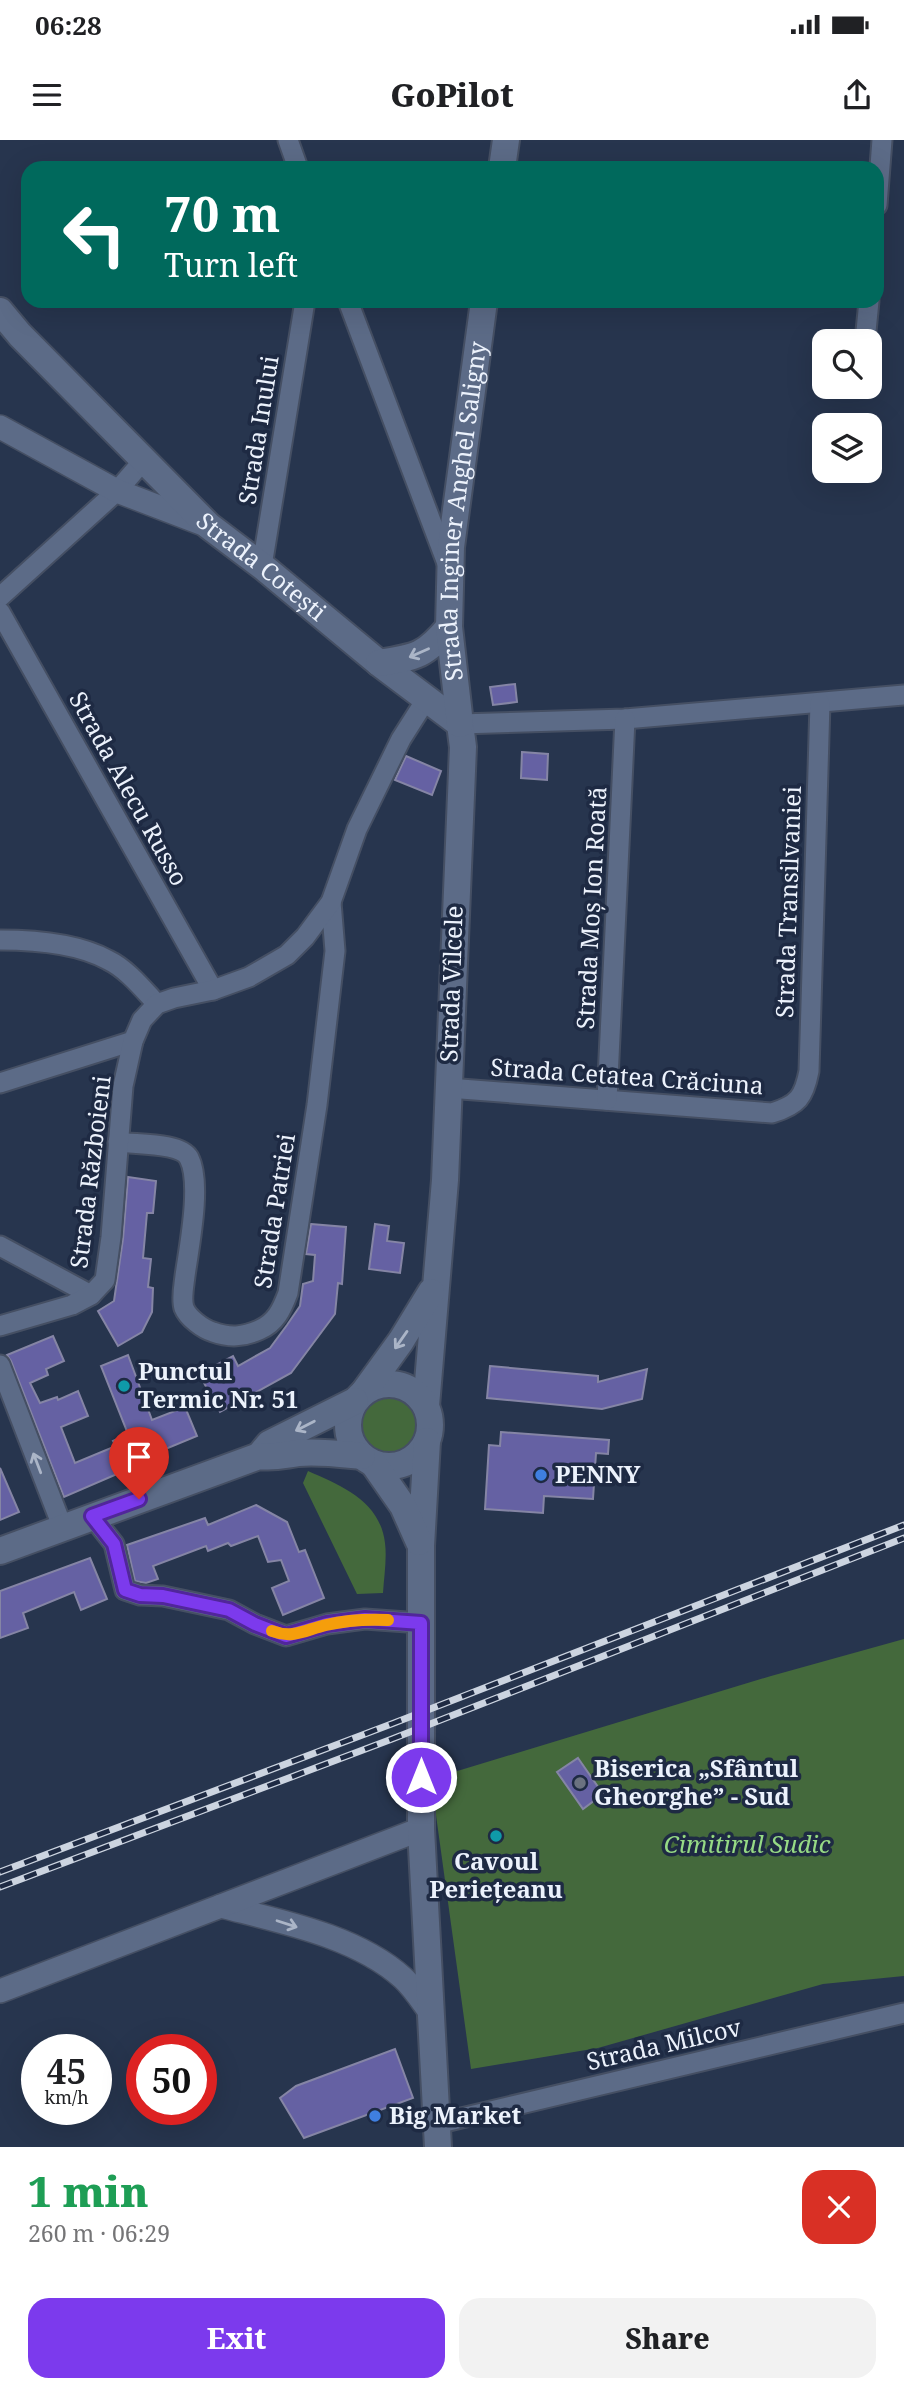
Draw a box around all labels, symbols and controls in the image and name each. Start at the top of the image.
text: 06:28 [35,7,102,43]
text: GoPilot [390,73,514,116]
icon: menu [28,76,66,114]
icon: share [838,76,876,114]
text: 70 m [164,180,280,246]
icon: left [49,189,140,280]
text: Turn left [164,243,298,286]
map controls [812,329,882,483]
button: search [812,329,882,399]
street label: Strada Inginer Anghel Saligny [430,339,493,683]
street label: Strada Inului [229,353,286,507]
button: layers [812,413,882,483]
street label: Strada Cotești [189,504,334,628]
one-way arrow [409,647,430,660]
street label: Strada Alecu Russo [62,685,196,891]
street label: Strada Transilvaniei [767,785,808,1018]
street label: Strada Moș Ion Roată [568,786,613,1030]
street label: Strada Vîlcele [431,905,470,1063]
street label: Strada Cetatea Crăciuna [489,1049,765,1102]
street label: Strada Războieni [61,1073,118,1270]
street label: Strada Patriei [245,1131,302,1291]
one-way arrow [394,1330,408,1350]
place label: Punctul Termic Nr. 51 [138,1354,299,1415]
marker: Punctul Termic Nr. 51 [116,1378,132,1394]
one-way arrow [295,1419,316,1433]
pin [109,1427,169,1499]
icon: arrive [120,1438,158,1476]
one-way arrow [30,1452,43,1474]
place label: PENNY [555,1457,641,1490]
marker: PENNY [533,1467,549,1483]
position arrow [384,1740,458,1814]
place label: Biserica „Sfântul Gheorghe” - Sud [594,1751,799,1812]
marker: Biserica „Sfântul Gheorghe” - Sud [572,1775,588,1791]
park label: Cimitirul Sudic [664,1827,831,1860]
marker: Cavoul Periețeanu [488,1828,504,1844]
place label: Cavoul Periețeanu [429,1844,563,1905]
one-way arrow [275,1918,297,1931]
street label: Strada Milcov [583,2010,744,2077]
speed limit sign: 50 [126,2034,217,2125]
text: 45 [47,2047,86,2094]
text: km/h [44,2085,89,2109]
place label: Big Market [389,2098,522,2131]
marker: Big Market [367,2108,383,2124]
text: 1 min [28,2162,149,2219]
button: close [802,2170,876,2244]
text: 260 m · 06:29 [28,2217,170,2249]
button: Exit [28,2298,445,2378]
button: Share [459,2298,876,2378]

